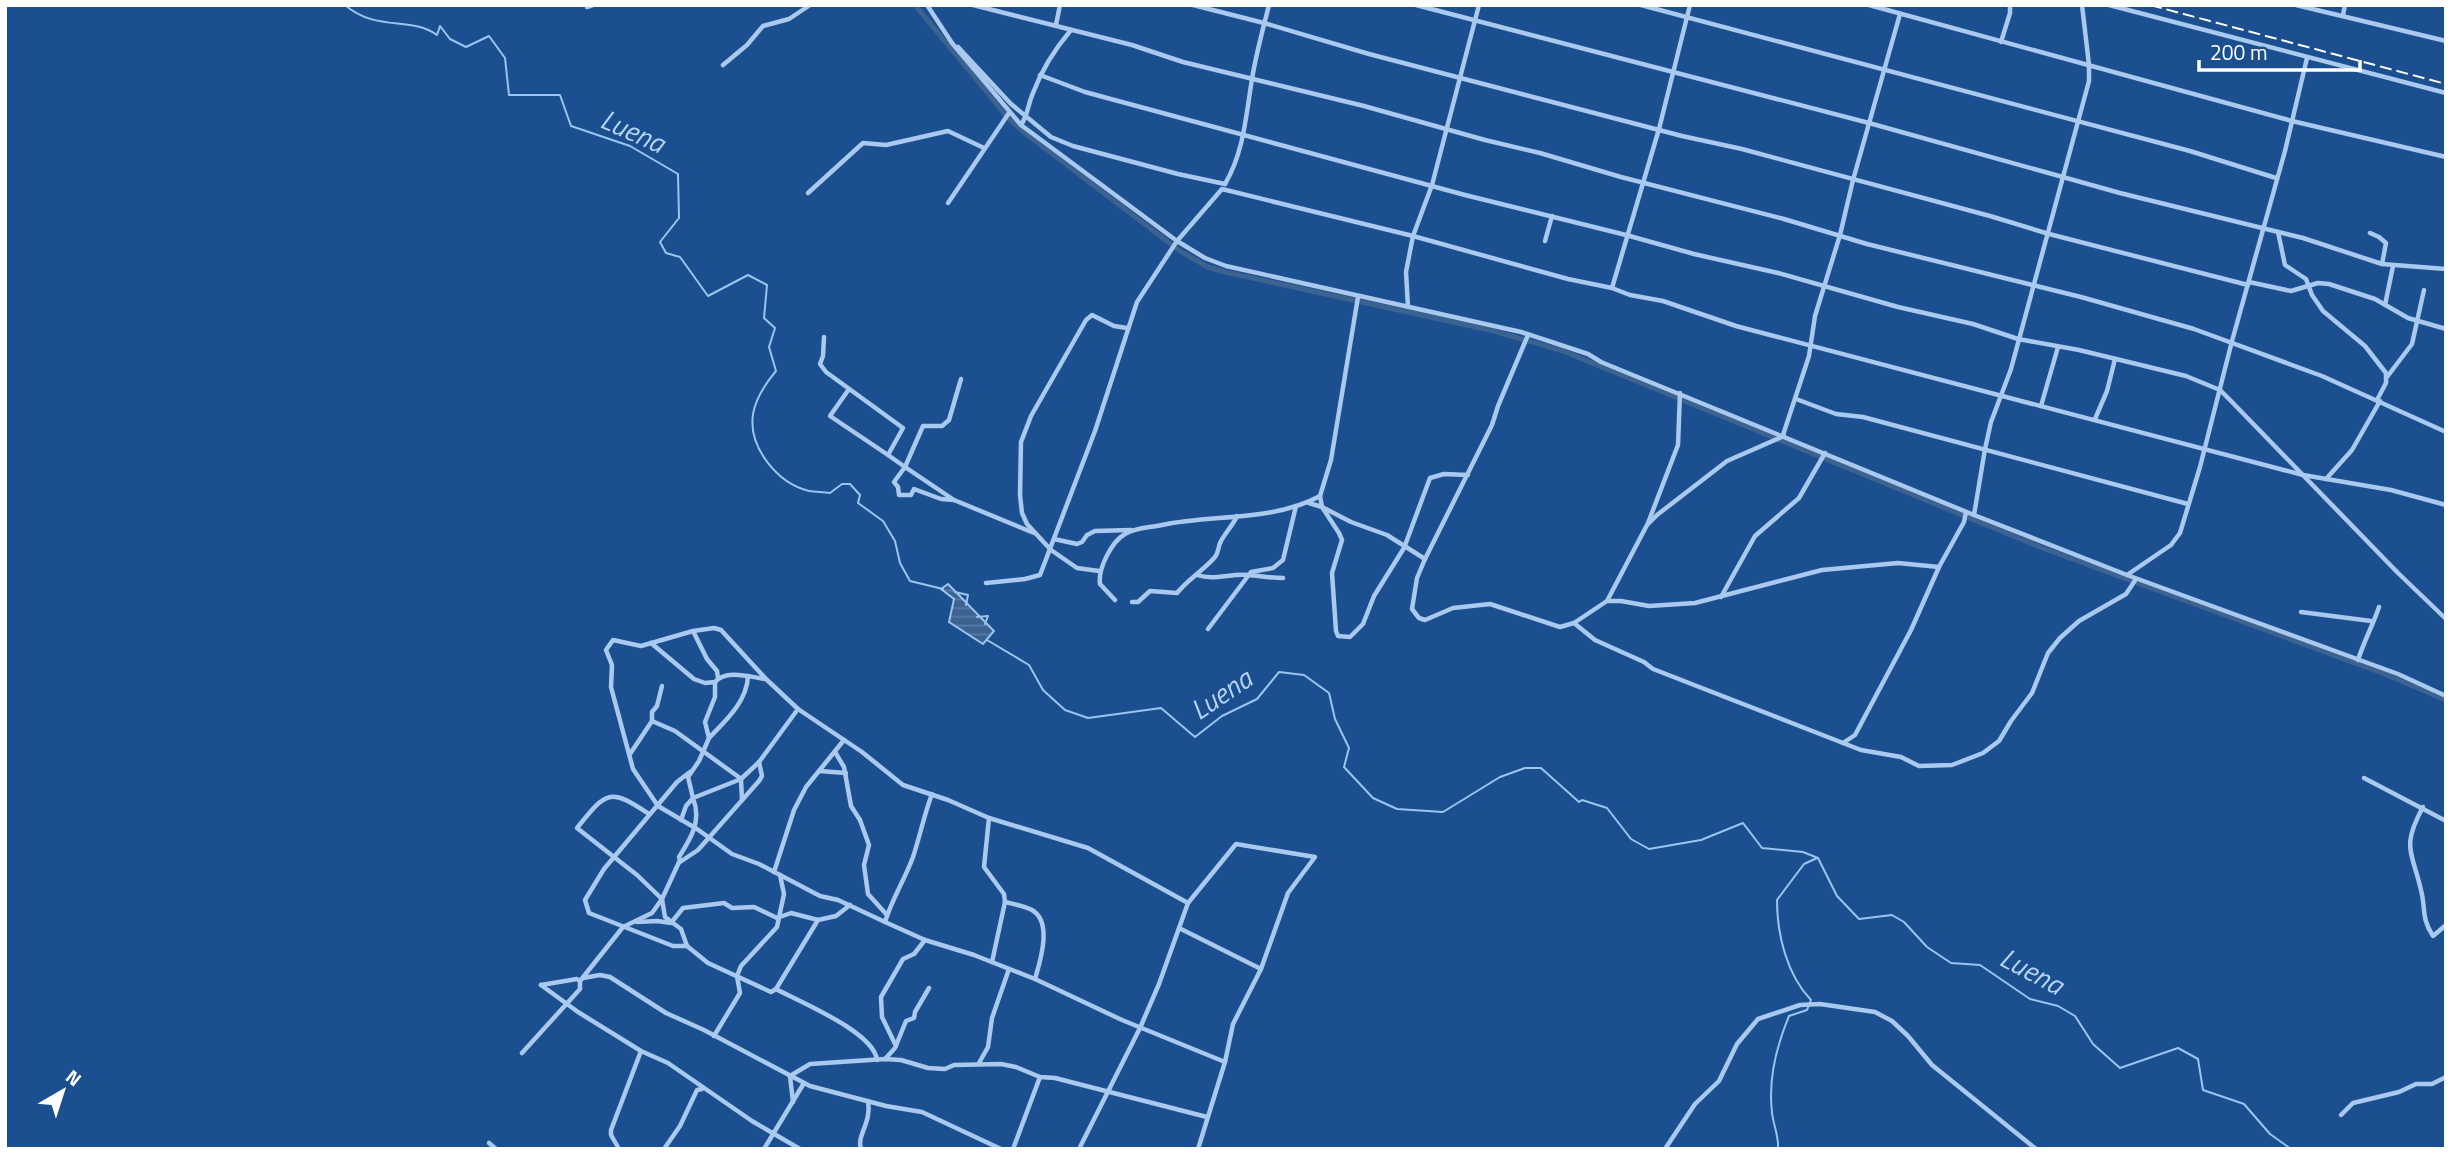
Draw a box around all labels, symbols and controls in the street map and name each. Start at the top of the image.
scale bar [2199,28,2360,72]
text: 200 m [2210,36,2267,68]
water label: Luena [594,97,674,165]
water label: Luena [1181,656,1262,730]
water label: Luena [1993,936,2074,1006]
north arrow [28,1056,98,1126]
text: N [60,1062,88,1093]

